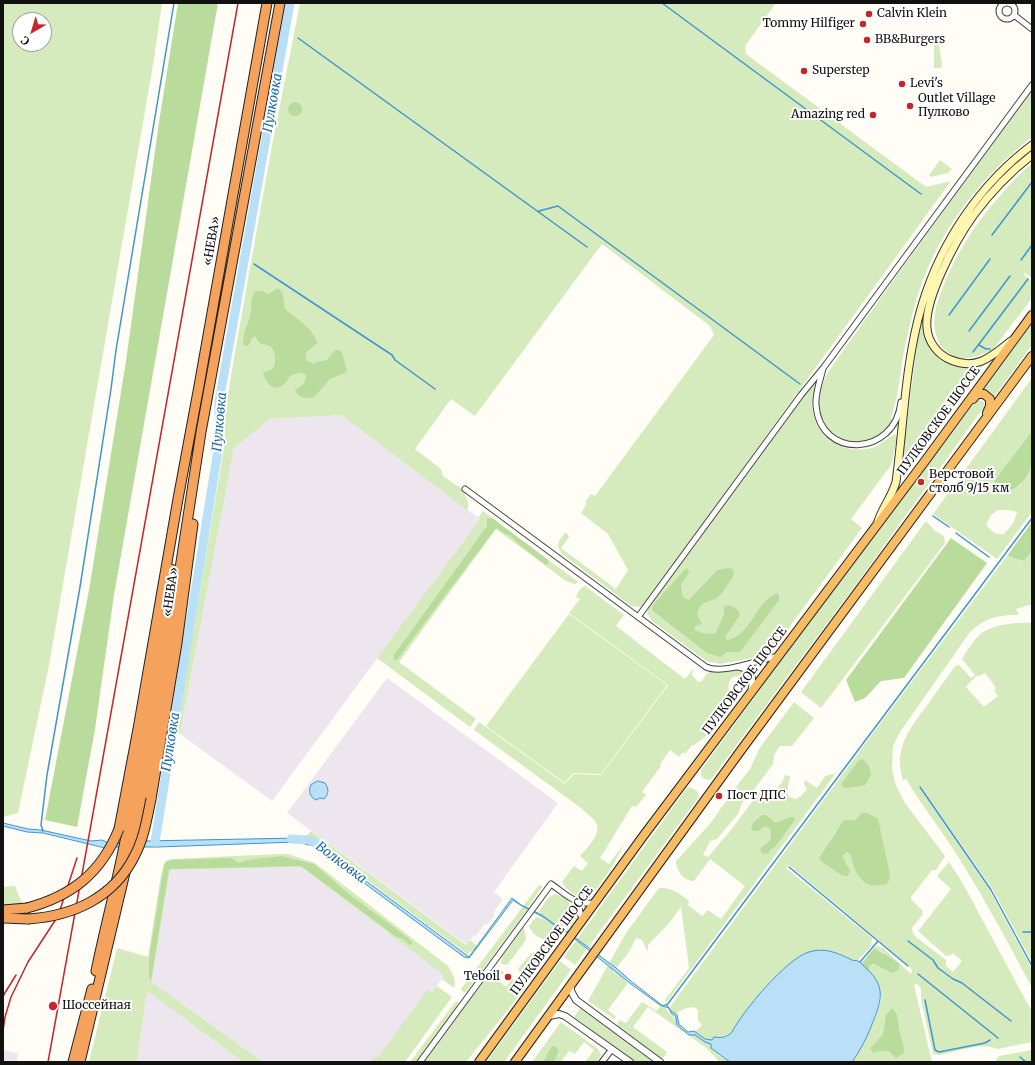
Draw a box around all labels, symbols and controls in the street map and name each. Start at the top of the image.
place label: Calvin Klein [877,7,947,21]
marker: Calvin Klein [864,9,874,19]
north arrow [12,12,52,52]
place label: Tommy Hilfiger [762,17,855,31]
marker: Tommy Hilfiger [858,19,868,29]
text: С [18,33,32,48]
place label: BB&Burgers [875,33,945,47]
marker: BB&Burgers [862,35,872,45]
place label: Superstep [812,64,870,78]
marker: Superstep [799,66,809,76]
water label: Пулковка [260,72,286,134]
place label: Levi's [910,77,943,91]
marker: Levi's [897,79,907,89]
place label: Outlet Village Пулково [918,92,995,120]
marker: Outlet Village Пулково [905,101,915,111]
place label: Amazing red [791,108,865,122]
marker: Amazing red [868,110,878,120]
street label: «НЕВА» [201,215,223,267]
street label: ПУЛКОВСКОЕ ШОССЕ [895,364,983,478]
water label: Пулковка [210,392,230,452]
place label: Верстовой столб 9/15 км [929,468,1009,496]
marker: Верстовой столб 9/15 км [916,477,926,487]
street label: «НЕВА» [160,566,182,618]
street label: ПУЛКОВСКОЕ ШОССЕ [700,624,790,738]
water label: Пулковка [159,711,183,773]
place label: Пост ДПС [727,789,785,803]
marker: Пост ДПС [714,791,724,801]
water label: Волковка [313,839,369,887]
street label: ПУЛКОВСКОЕ ШОССЕ [508,884,596,998]
place label: Teboil [464,970,500,984]
marker: Teboil [503,972,513,982]
place label: Шоссейная [62,999,131,1013]
marker: Шоссейная [47,1000,59,1012]

